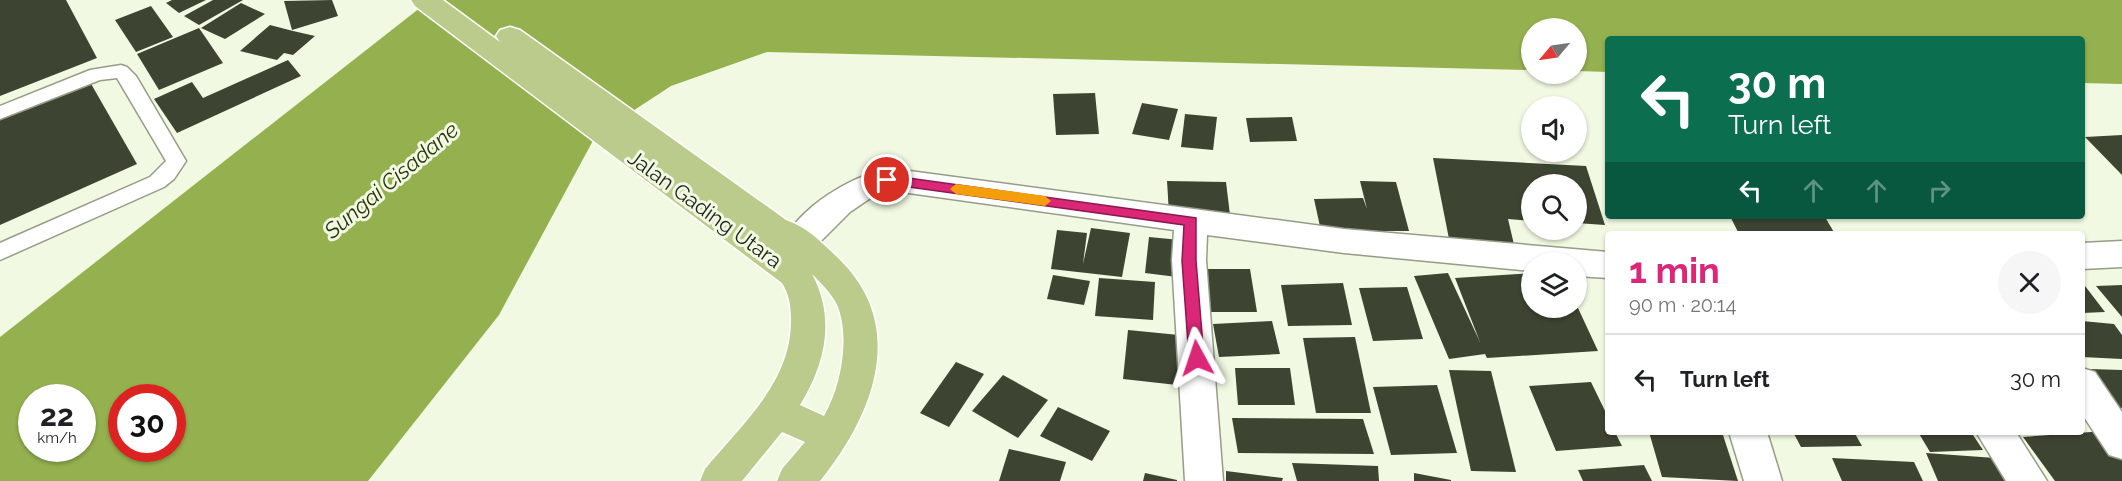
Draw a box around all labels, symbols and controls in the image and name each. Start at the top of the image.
north arrow [1521,18,1587,84]
map controls [1521,18,1587,318]
text: 30 m [1728,59,1826,108]
icon: left [1629,60,1707,138]
button: sound [1521,96,1587,162]
text: Turn left [1728,109,1831,140]
water label: Sungai Cisadane [318,116,463,244]
street label: Jalan Gading Utara [623,145,787,273]
pin [861,154,912,205]
icon: arrive [870,163,903,196]
button: search [1521,174,1587,240]
icon: left [1734,174,1767,207]
icon: ahead [1797,174,1830,207]
icon: ahead [1860,174,1893,207]
icon: right [1923,174,1956,207]
text: 1 min [1629,249,1720,291]
button: close [1998,251,2061,314]
button: layers [1521,252,1587,318]
text: 90 m · 20:14 [1629,293,1736,317]
position arrow [1165,326,1229,390]
icon: left [1629,363,1662,396]
text: Turn left [1680,366,1770,392]
text: 30 m [2010,366,2061,392]
speed limit sign: 30 [108,384,186,462]
text: 22 [40,398,74,433]
text: km/h [37,429,77,447]

